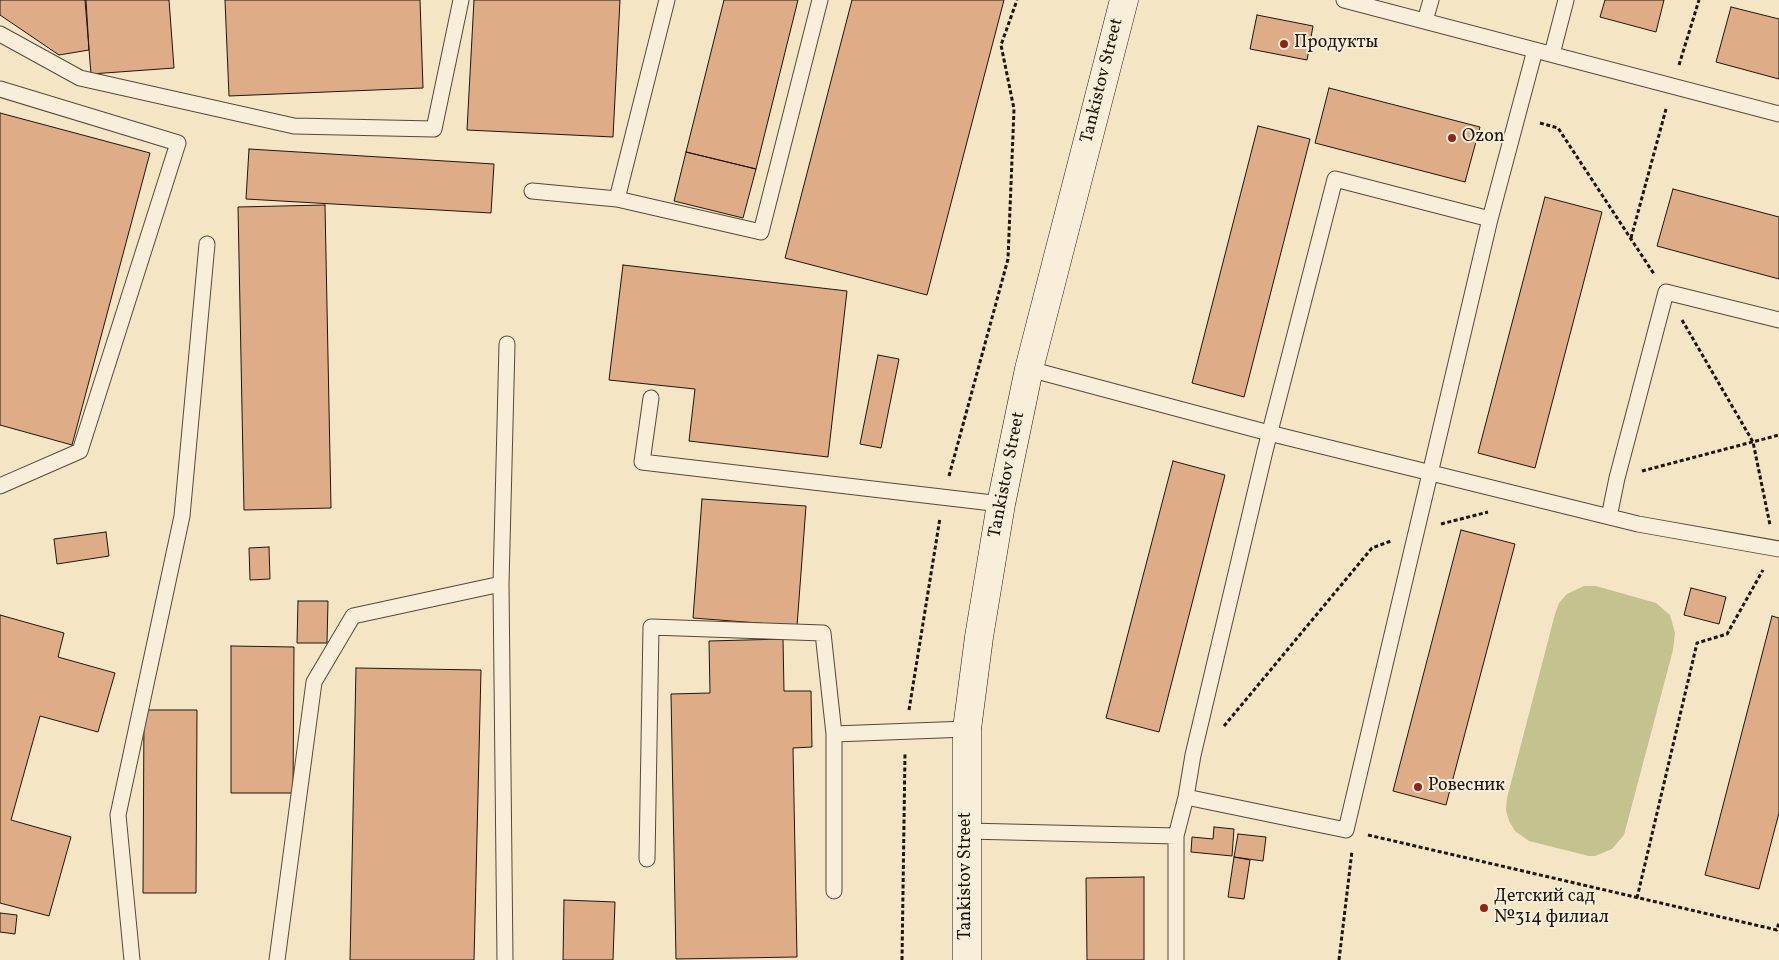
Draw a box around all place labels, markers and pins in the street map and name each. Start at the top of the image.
place label: Продукты [1294,33,1378,55]
marker: Продукты [1278,38,1290,50]
place label: Ozon [1462,127,1504,149]
marker: Ozon [1446,132,1458,144]
place label: Ровесник [1428,776,1505,798]
marker: Ровесник [1412,781,1424,793]
place label: Детский сад №314 филиал [1494,887,1609,930]
marker: Детский сад №314 филиал [1478,902,1490,914]

